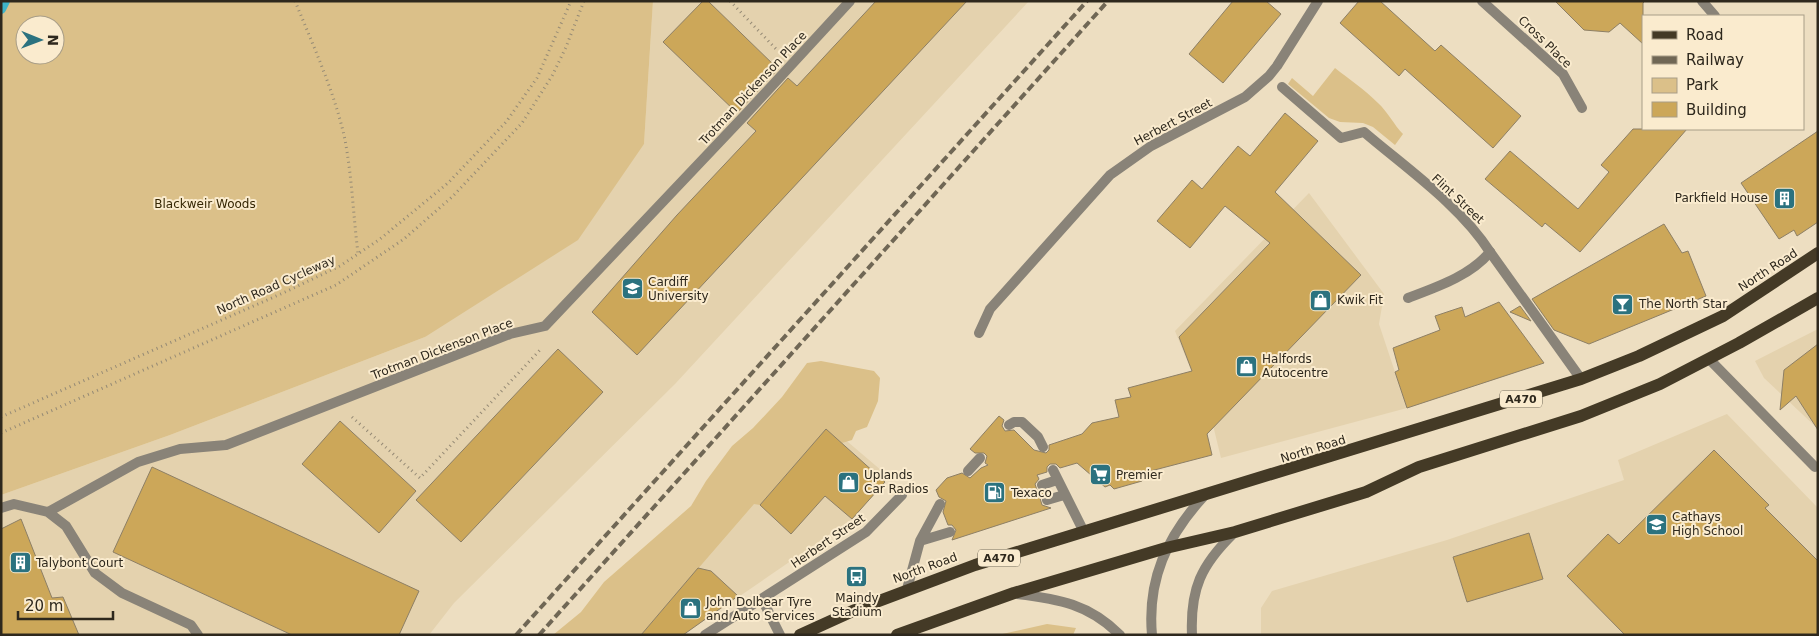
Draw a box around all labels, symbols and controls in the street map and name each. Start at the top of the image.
street label: Cross Place [1515,13,1575,71]
north arrow [15,15,65,65]
legend [1642,15,1804,130]
text: Road [1686,26,1724,44]
street label: Trotman Dickenson Place [696,28,809,148]
text: N [45,34,61,46]
text: Railway [1686,51,1744,69]
text: Park [1686,76,1719,94]
street label: Herbert Street [1132,95,1215,148]
text: Building [1686,101,1747,119]
street label: Flint Street [1429,171,1487,227]
building icon: Parkfield House [1772,186,1796,210]
place label: Parkfield House [1675,191,1768,205]
park label: Blackweir Woods [154,197,256,211]
street label: North Road [1736,246,1800,294]
street label: North Road Cycleway [215,252,337,318]
place label: Cardiff University [648,275,709,303]
school or university icon: Cardiff University [620,277,644,301]
shop icon: Kwik Fit [1309,288,1333,312]
bar icon: The North Star [1611,292,1635,316]
place label: Kwik Fit [1337,293,1383,307]
place label: The North Star [1638,297,1727,311]
street label: Trotman Dickenson Place [368,316,515,383]
place label: Halfords Autocentre [1262,352,1328,380]
shop icon: Halfords Autocentre [1234,354,1258,378]
road number: A470 [1500,390,1542,408]
street label: North Road [1279,432,1347,466]
supermarket icon: Premier [1088,463,1112,487]
place label: Uplands Car Radios [864,468,928,496]
place label: Premier [1116,468,1162,482]
shop icon: Uplands Car Radios [836,470,860,494]
fuel station icon: Texaco [983,481,1007,505]
place label: Texaco [1010,486,1052,500]
place label: Cathays High School [1672,510,1743,538]
street label: Herbert Street [788,511,868,571]
school or university icon: Cathays High School [1644,512,1668,536]
street label: North Road [891,550,959,586]
road number: A470 [978,550,1020,566]
building icon: Talybont Court [8,551,32,575]
place label: Talybont Court [35,556,123,570]
bus stop icon: Maindy Stadium [845,565,869,589]
scale bar [18,588,112,620]
place label: Maindy Stadium [832,591,882,619]
place label: John Dolbear Tyre and Auto Services [705,595,815,623]
text: 20 m [25,597,63,615]
shop icon: John Dolbear Tyre and Auto Services [678,597,702,621]

